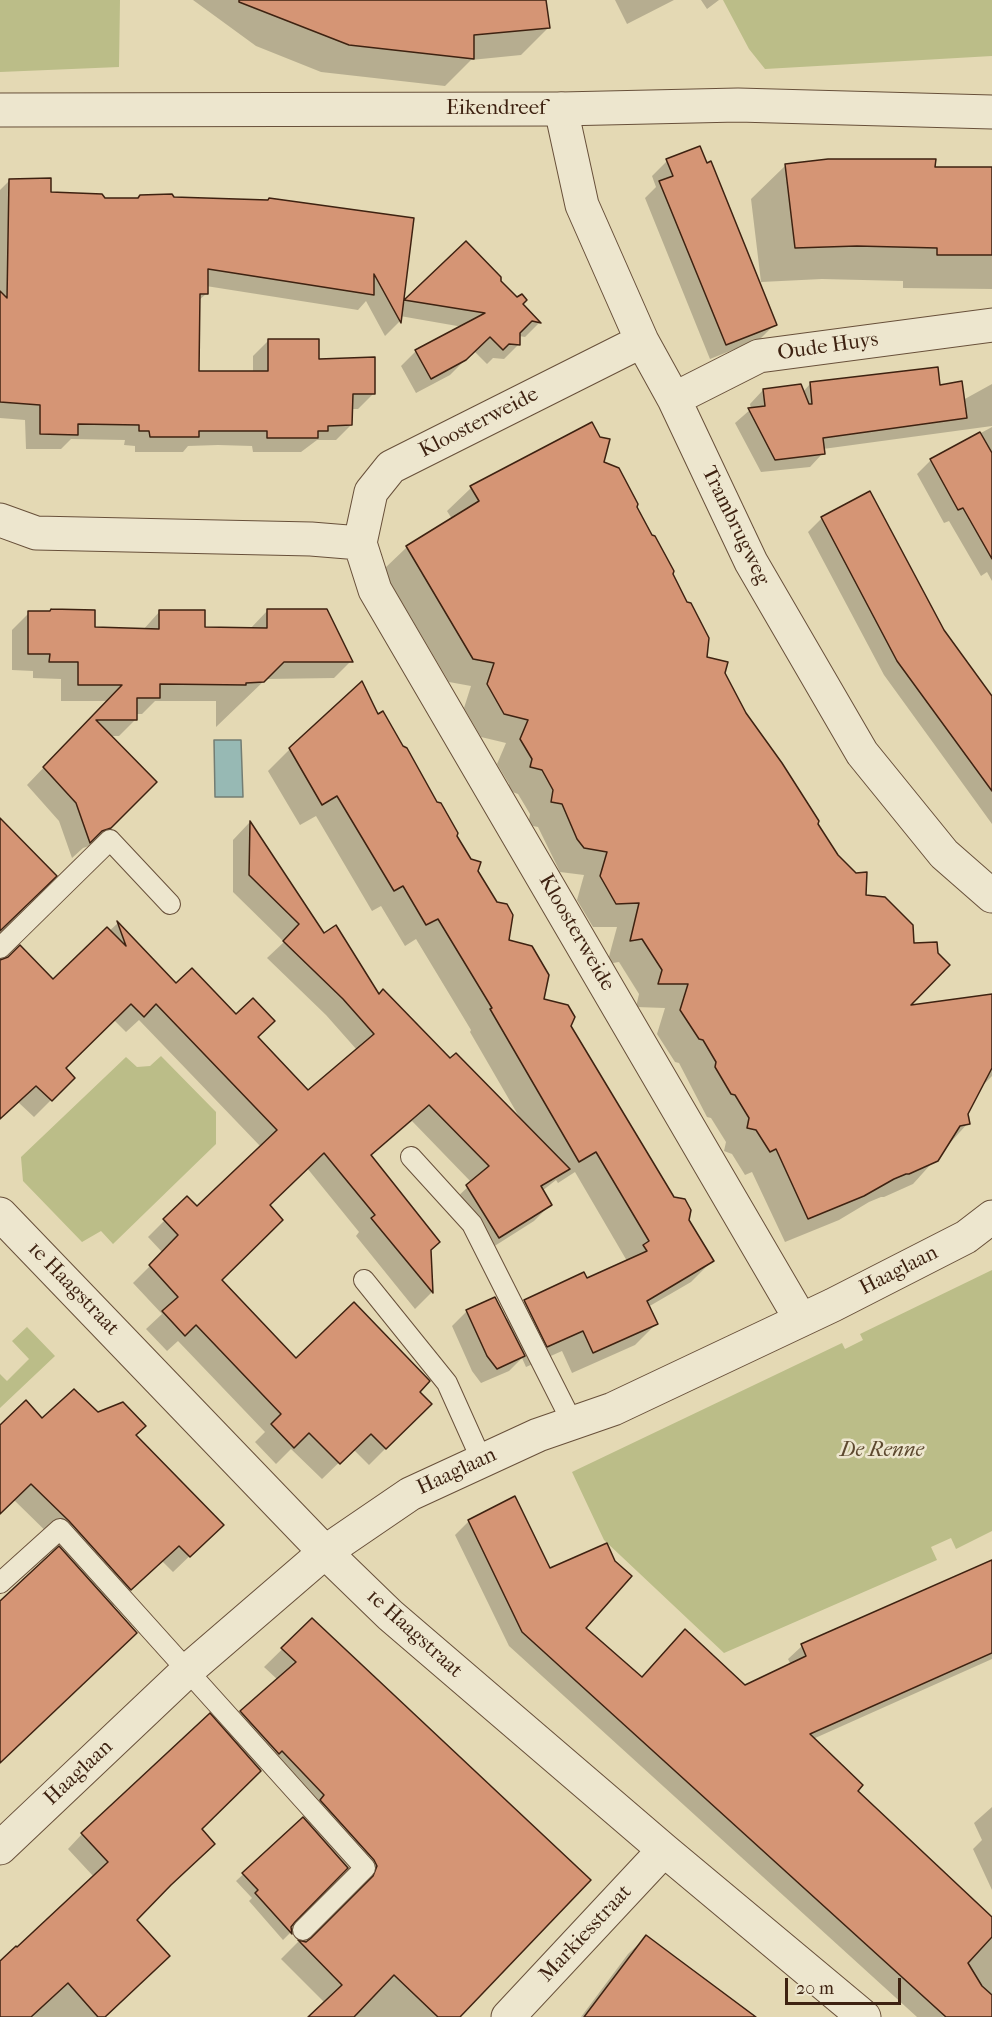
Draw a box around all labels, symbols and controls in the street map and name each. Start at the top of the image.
street label: Eikendreef [446,96,546,122]
street label: Oude Huys [776,327,880,367]
street label: Kloosterweide [415,382,543,464]
street label: Trambrugweg [695,463,775,589]
street label: Kloosterweide [532,870,620,996]
street label: 1e Haagstraat [22,1237,124,1341]
street label: Haaglaan [856,1241,942,1301]
park label: De Renne [840,1438,924,1464]
street label: Haaglaan [413,1443,501,1501]
street label: 1e Haagstraat [361,1584,467,1684]
street label: Haaglaan [39,1735,119,1811]
street label: Markiesstraat [535,1880,637,1988]
scale bar [788,1966,904,2004]
text: 20 m [796,1978,834,1999]

